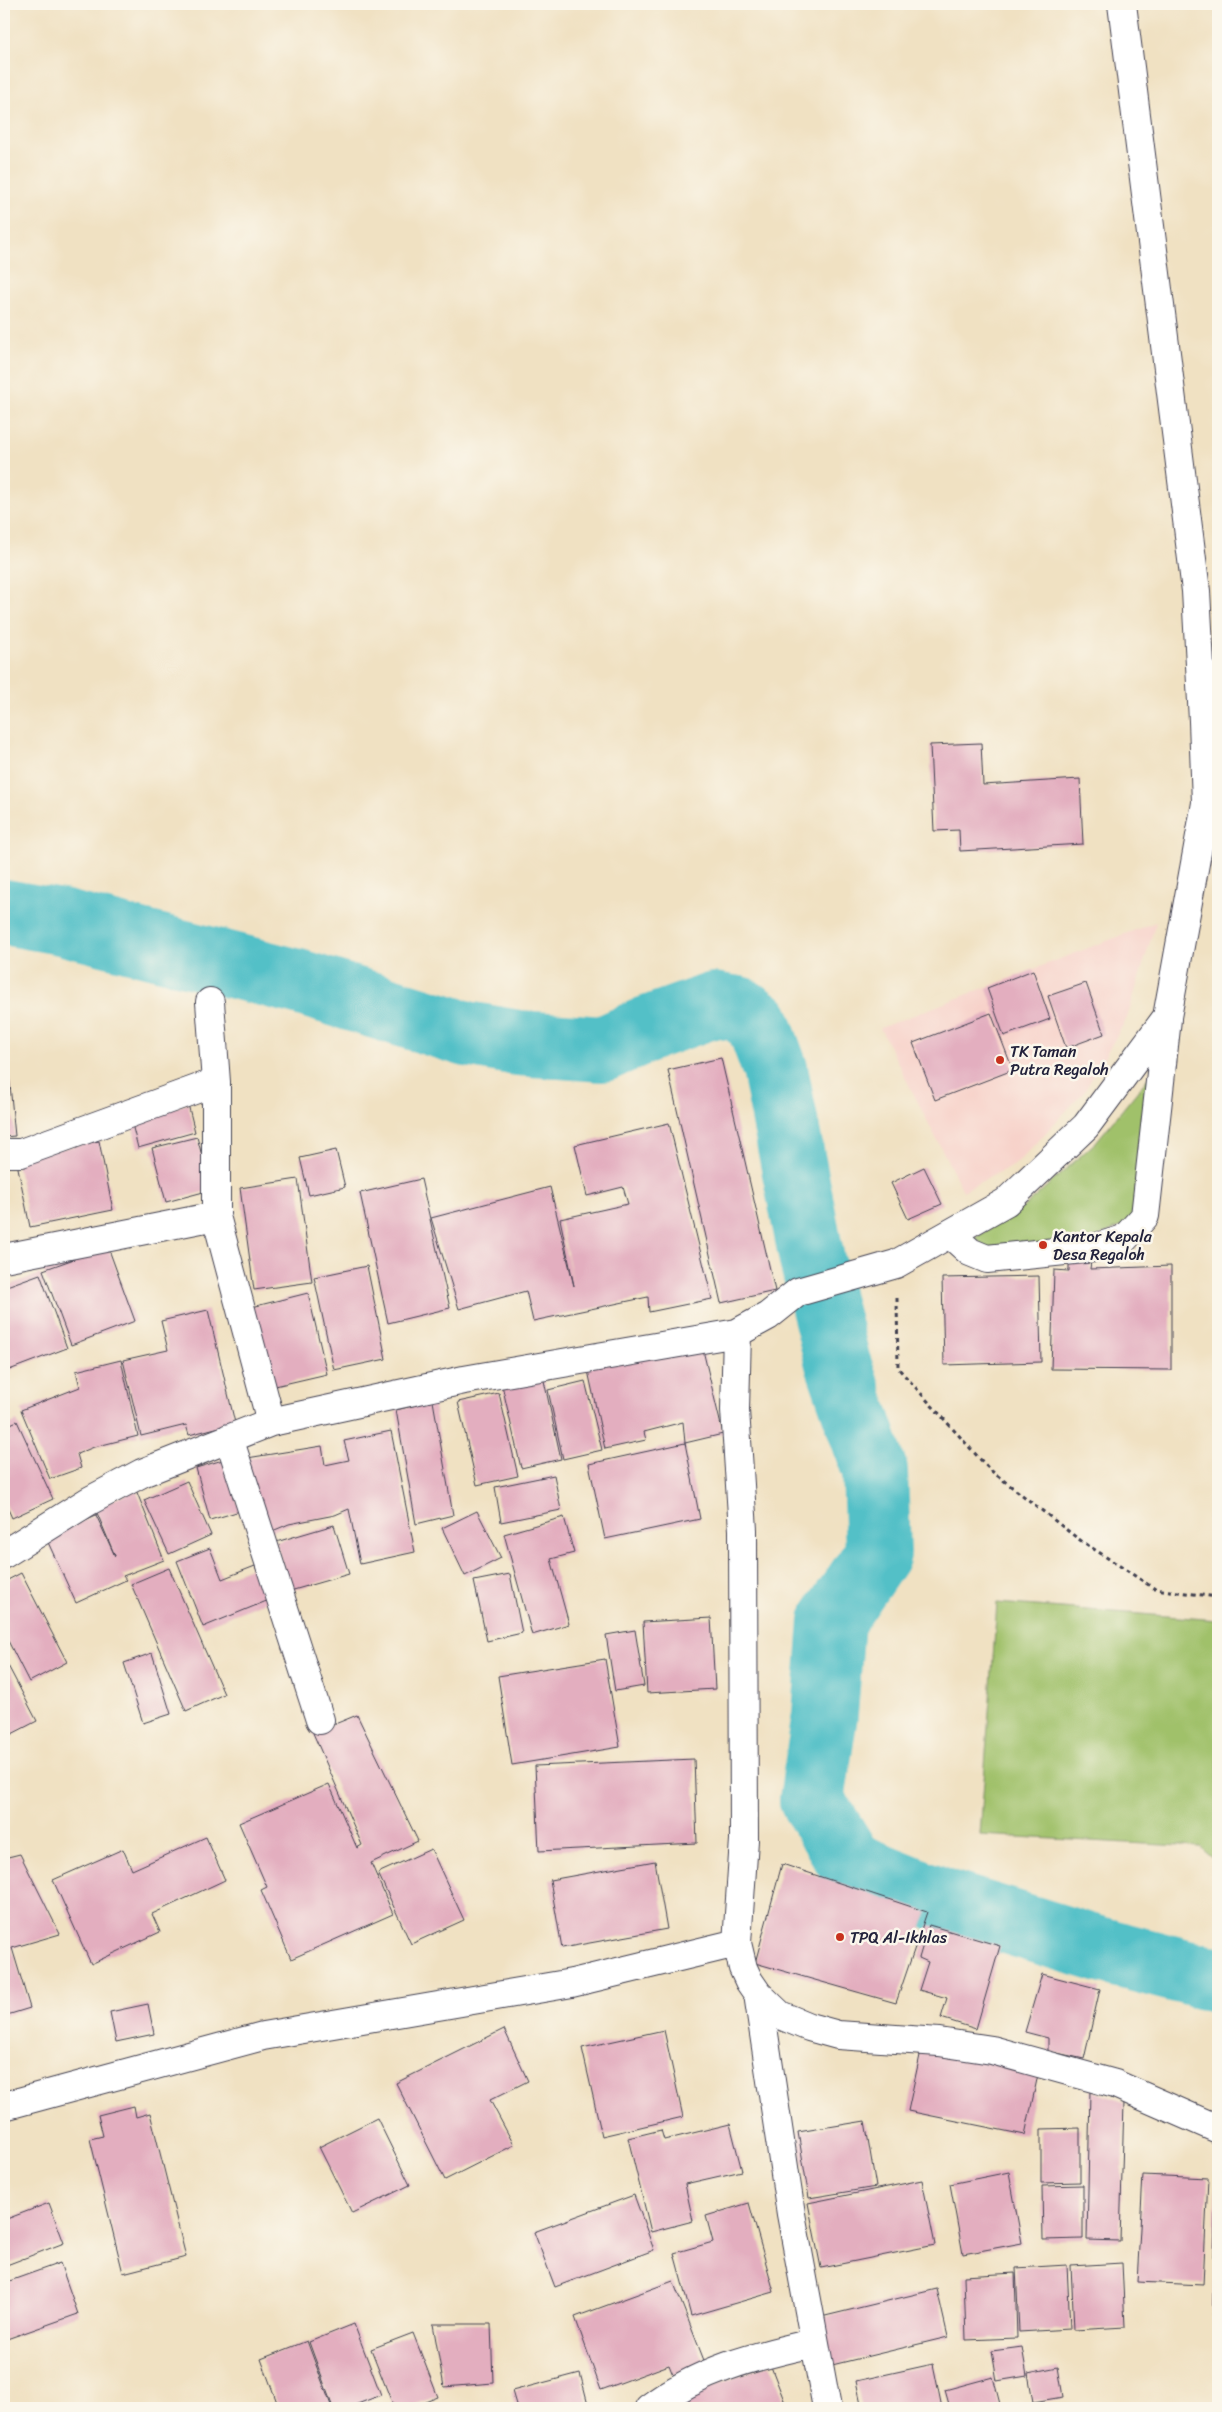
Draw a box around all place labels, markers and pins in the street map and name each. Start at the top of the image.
place label: TK Taman Putra Regaloh [1010,1037,1109,1084]
marker: TK Taman Putra Regaloh [994,1054,1006,1066]
place label: Kantor Kepala Desa Regaloh [1053,1222,1153,1269]
marker: Kantor Kepala Desa Regaloh [1037,1239,1049,1251]
place label: TPQ Al-Ikhlas [850,1923,948,1952]
marker: TPQ Al-Ikhlas [834,1931,846,1943]

